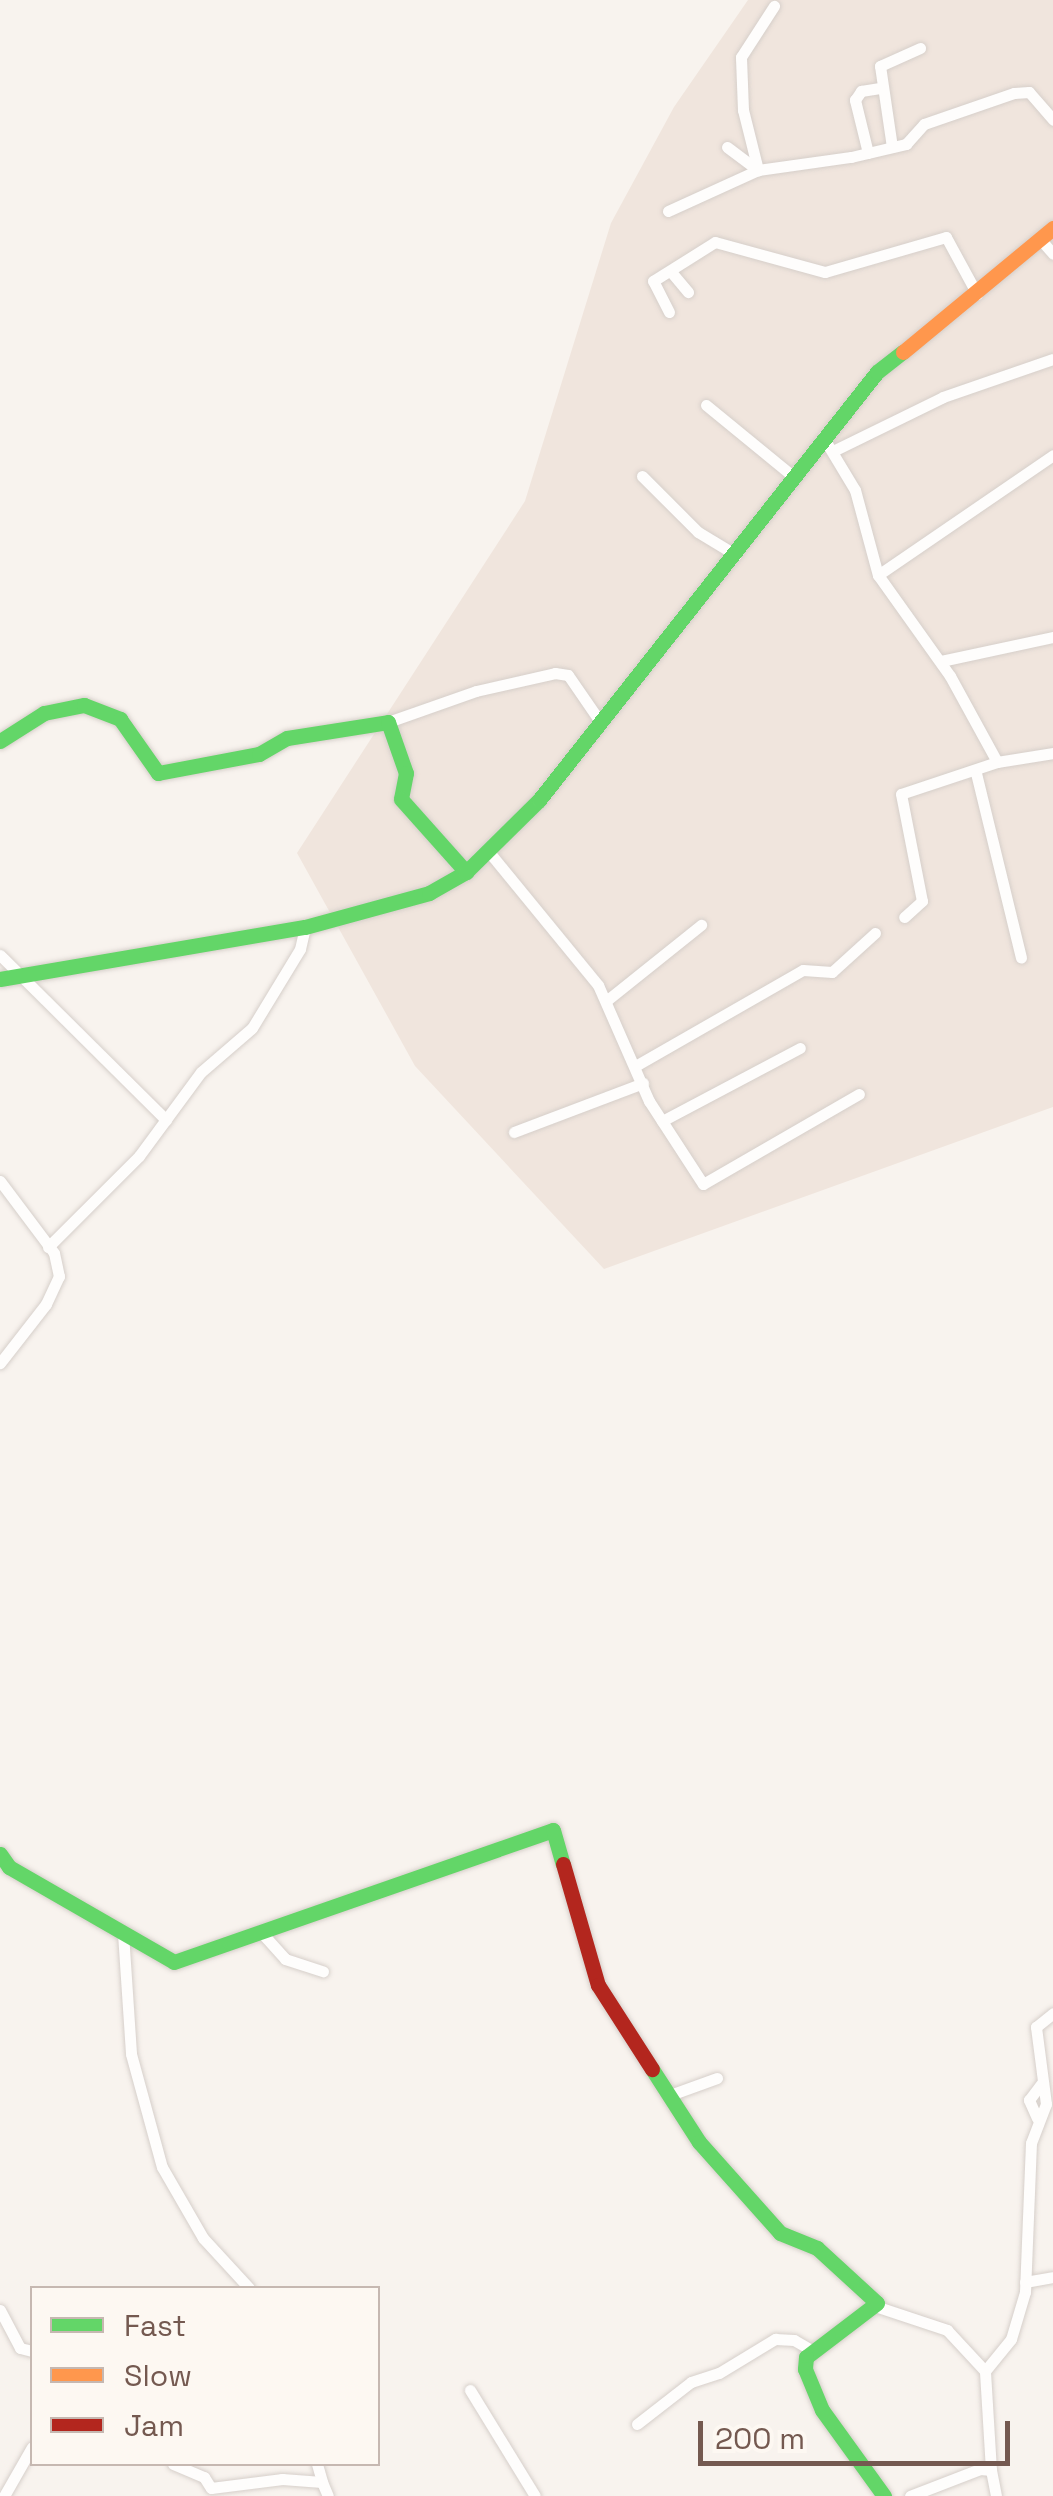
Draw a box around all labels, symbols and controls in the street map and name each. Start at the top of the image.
legend [30,2286,380,2466]
text: Fast [124,2306,186,2345]
text: Slow [124,2356,192,2395]
scale bar [703,2401,1016,2463]
text: Jam [124,2406,184,2445]
text: 200 m [715,2419,805,2458]

